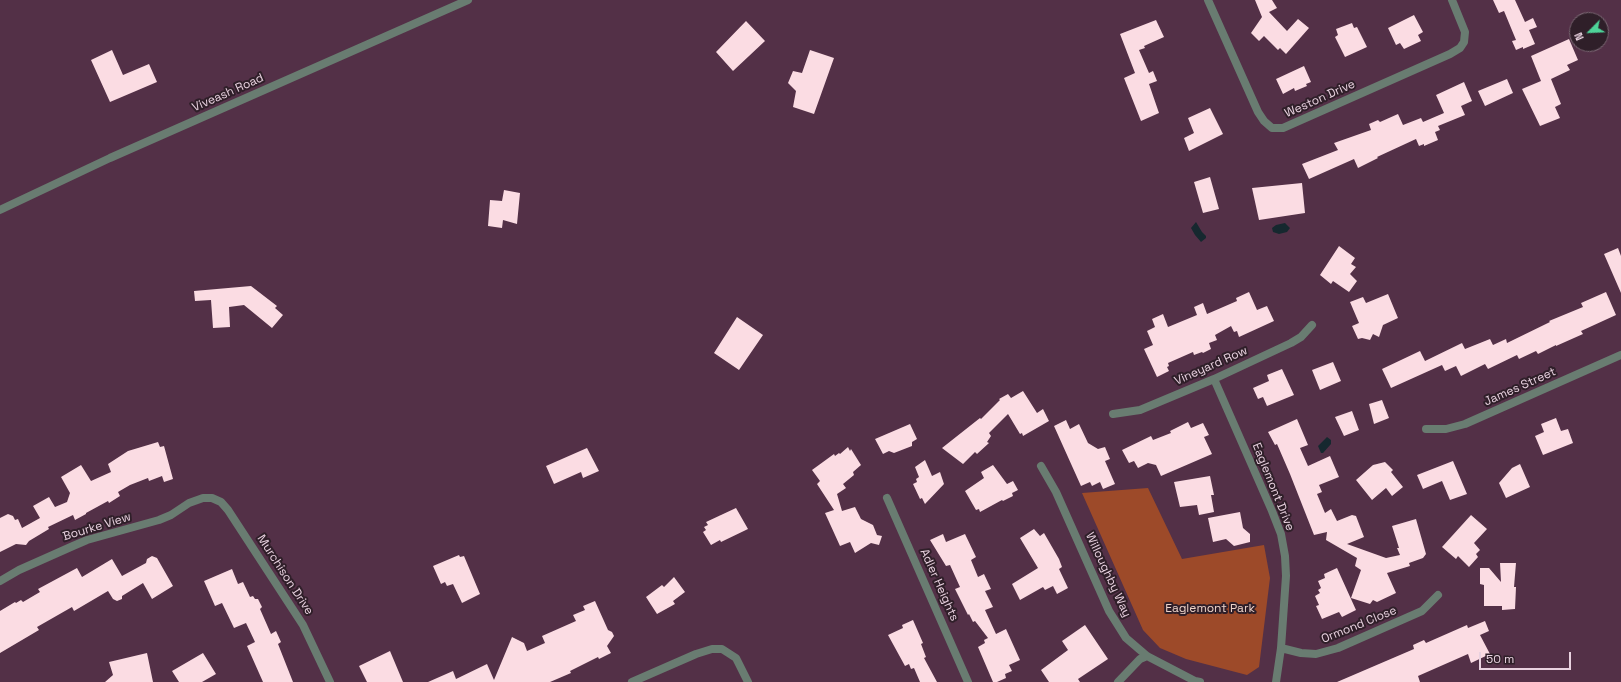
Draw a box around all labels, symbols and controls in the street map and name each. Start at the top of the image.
north arrow [1569,12,1609,52]
text: N [1571,30,1587,43]
street label: Viveash Road [190,71,266,115]
street label: Weston Drive [1283,77,1357,121]
street label: Vineyard Row [1172,343,1250,389]
street label: James Street [1482,365,1558,409]
street label: Eaglemont Drive [1249,441,1297,533]
street label: Bourke View [61,510,133,544]
street label: Willoughby Way [1082,530,1134,620]
street label: Murchison Drive [254,532,316,618]
street label: Adler Heights [917,547,961,623]
park label: Eaglemont Park [1165,602,1255,616]
street label: Ormond Close [1319,603,1399,647]
scale bar [1481,644,1573,670]
text: 50 m [1486,651,1514,667]

